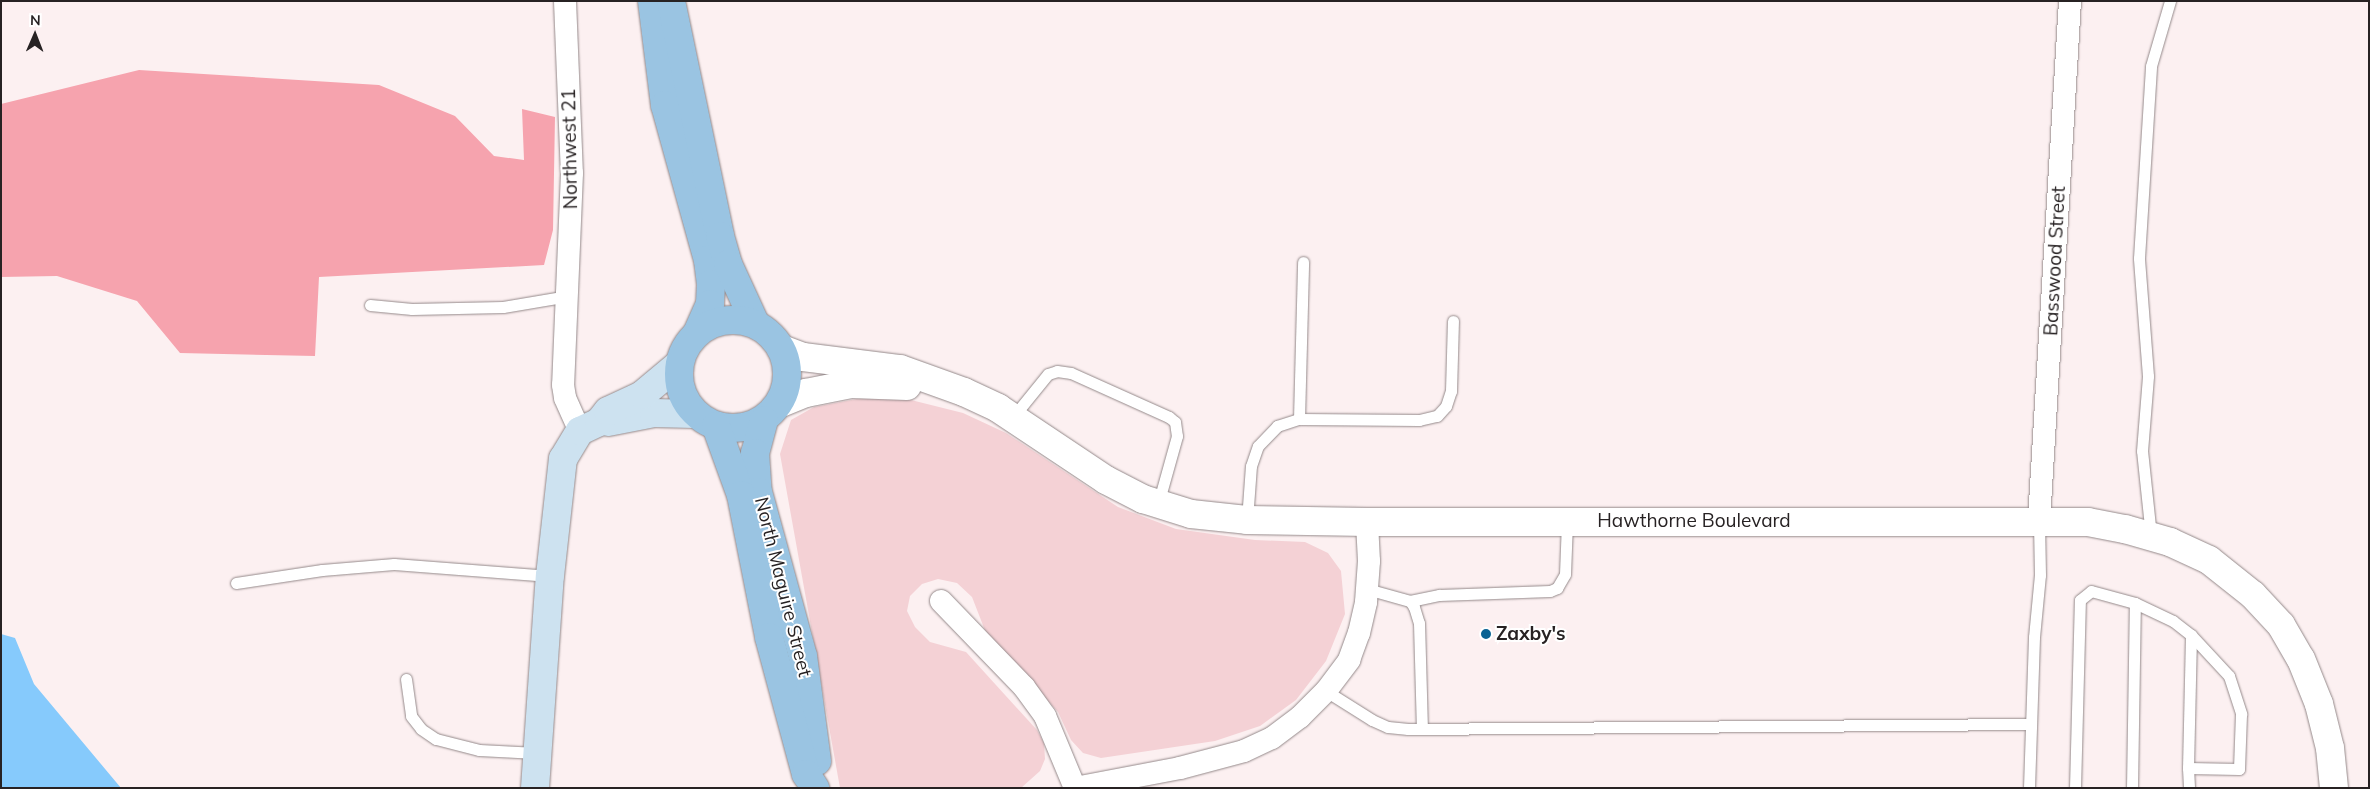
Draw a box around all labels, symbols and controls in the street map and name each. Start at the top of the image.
north arrow [10,10,60,60]
text: N [30,11,41,29]
street label: Northwest 21 [558,89,582,209]
street label: Basswood Street [2040,186,2070,336]
street label: North Maguire Street [750,495,816,679]
street label: Hawthorne Boulevard [1597,510,1791,532]
place label: Zaxby's [1496,623,1566,645]
marker: Zaxby's [1480,628,1492,640]

